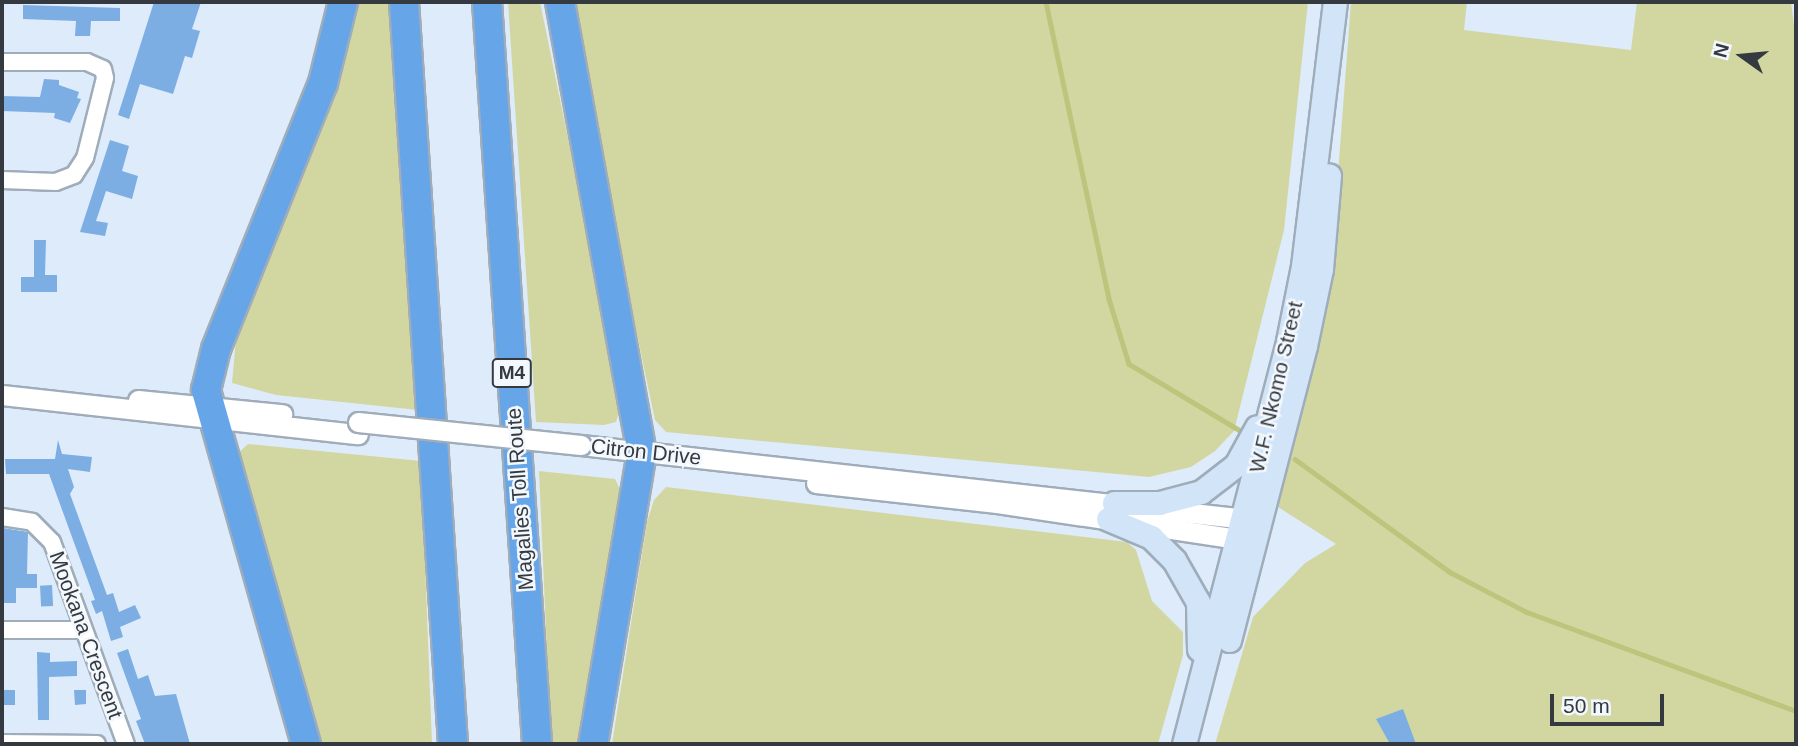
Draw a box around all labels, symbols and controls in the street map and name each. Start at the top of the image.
north arrow [1707,21,1777,91]
text: N [1709,41,1733,60]
street label: W.F. Nkomo Street [1244,299,1308,475]
road number: M4 [491,358,533,388]
street label: Magalies Toll Route [501,407,539,591]
street label: Citron Drive [590,434,702,470]
street label: Mookana Crescent [44,548,128,722]
scale bar [1553,680,1667,724]
text: 50 m [1563,694,1610,717]

